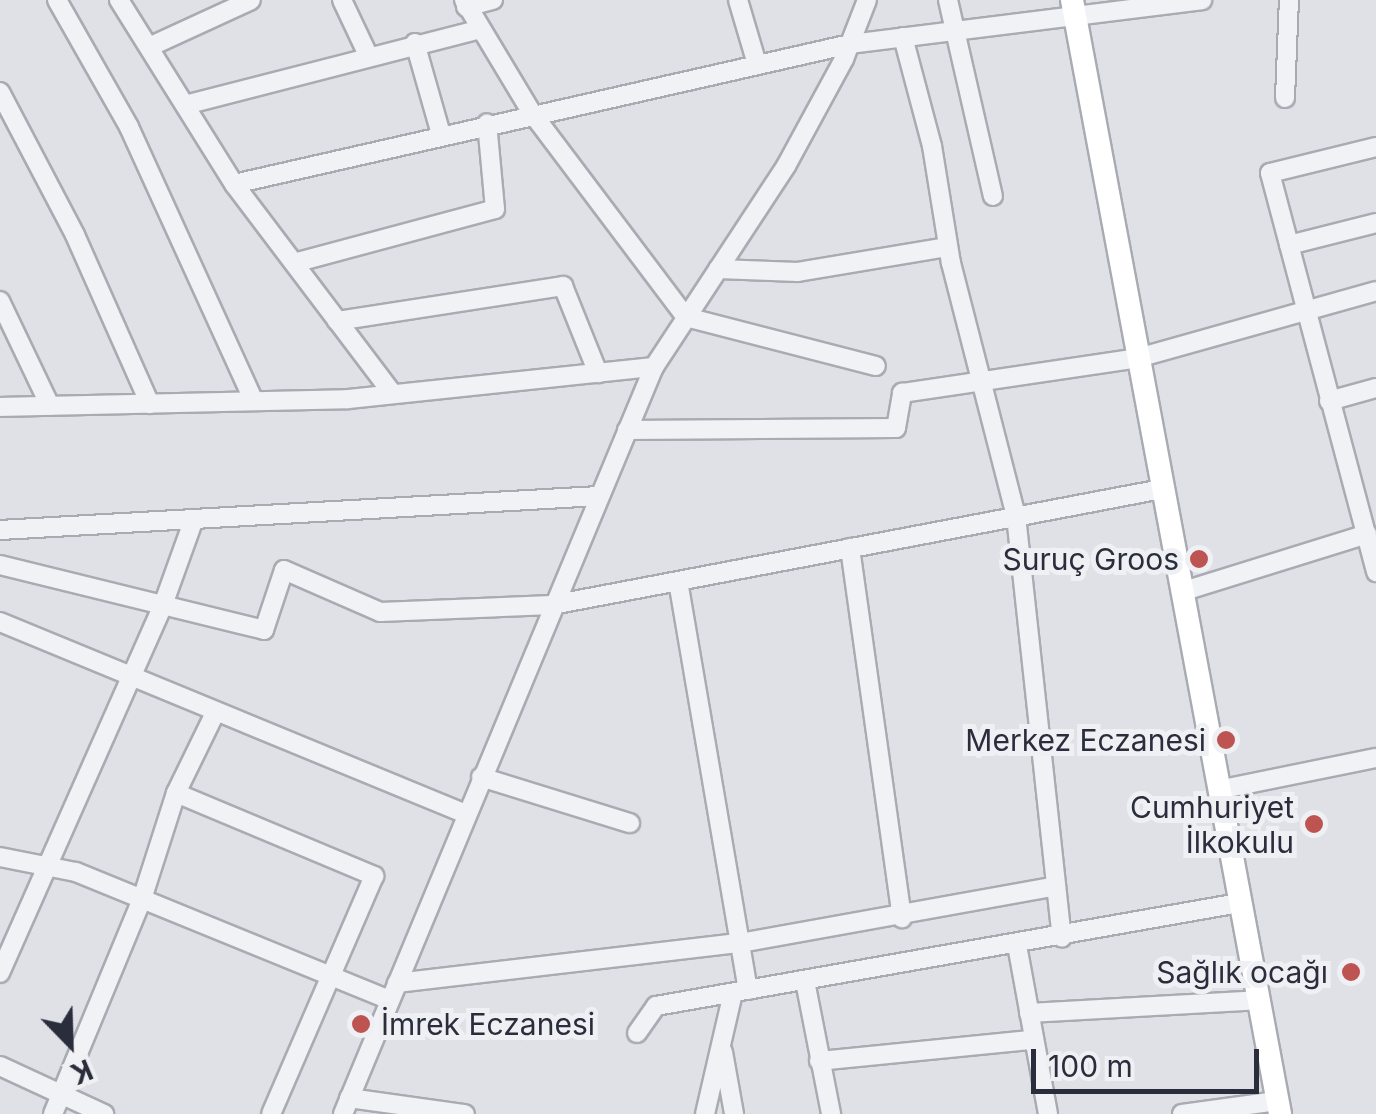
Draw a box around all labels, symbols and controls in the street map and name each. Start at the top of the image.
place label: Suruç Groos [1002,541,1179,577]
marker: Suruç Groos [1188,548,1210,570]
place label: Merkez Eczanesi [965,722,1206,758]
marker: Merkez Eczanesi [1215,729,1237,751]
place label: Cumhuriyet İlkokulu [1130,789,1294,860]
marker: Cumhuriyet İlkokulu [1303,813,1325,835]
place label: Sağlık ocağı [1156,954,1328,990]
marker: Sağlık ocağı [1338,959,1364,985]
north arrow [20,994,120,1094]
place label: İmrek Eczanesi [381,1006,595,1042]
marker: İmrek Eczanesi [350,1013,372,1035]
scale bar [1036,1029,1264,1091]
text: 100 m [1048,1048,1133,1084]
text: K [66,1052,98,1091]

